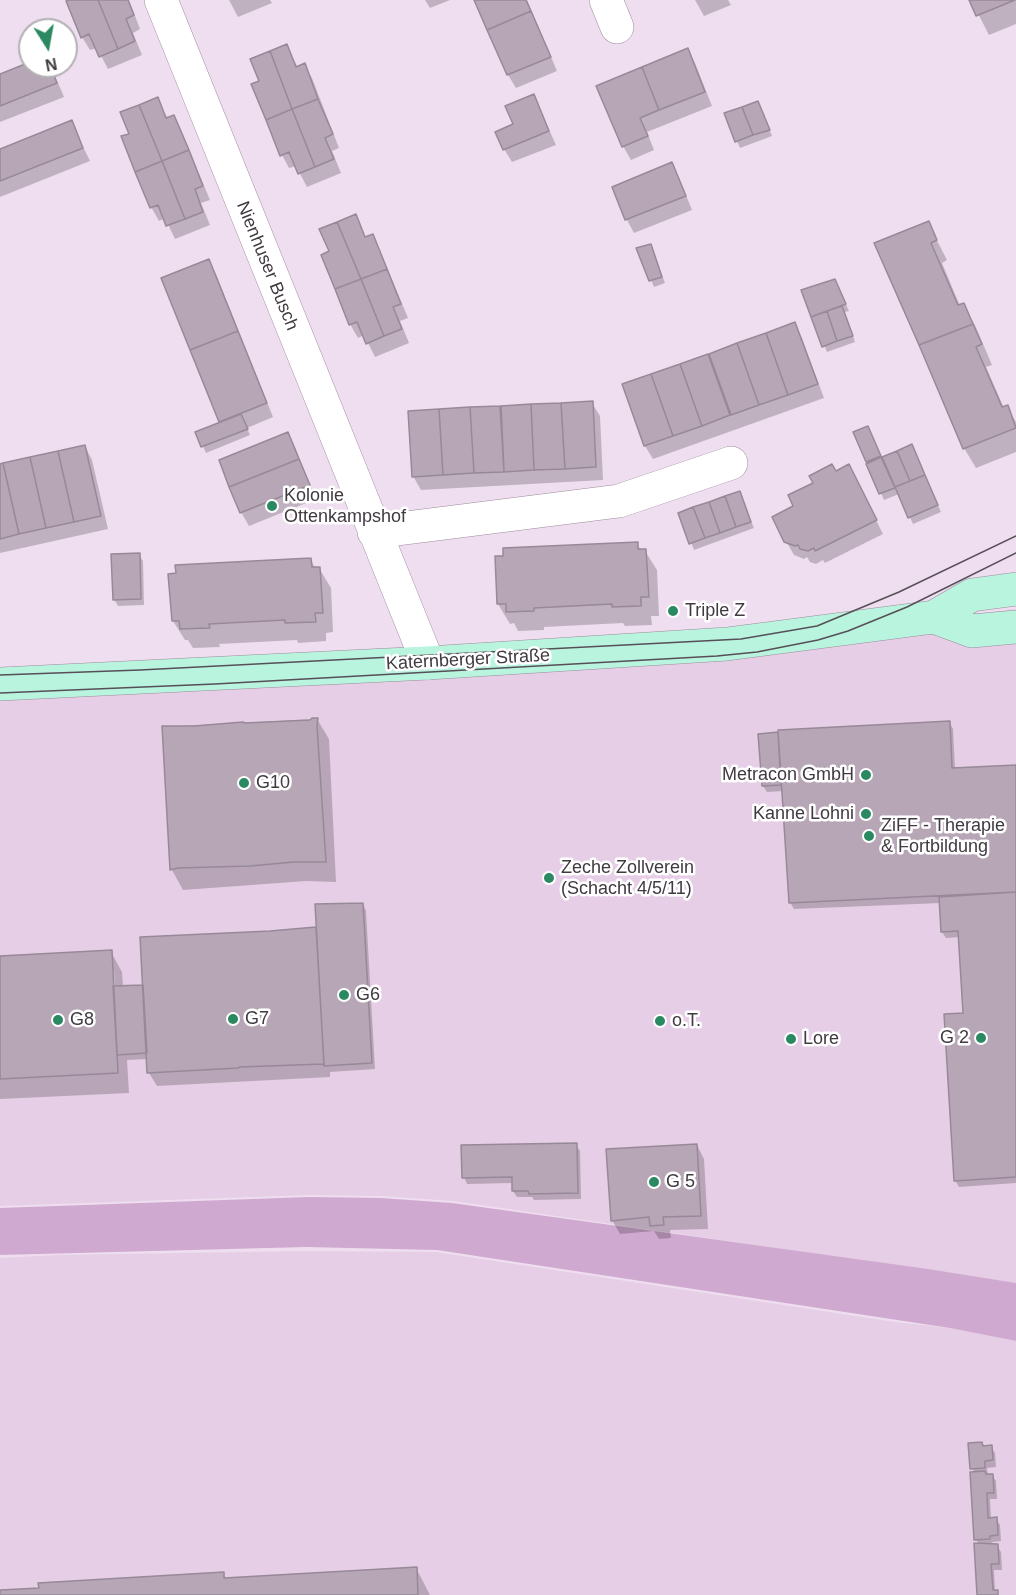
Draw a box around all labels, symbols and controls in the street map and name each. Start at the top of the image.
north arrow [18,18,78,78]
text: N [44,55,58,74]
street label: Nienhuser Busch [231,198,303,334]
place label: Kolonie Ottenkampshof [284,485,406,528]
marker: Kolonie Ottenkampshof [265,499,279,513]
place label: Triple Z [685,600,745,622]
marker: Triple Z [666,604,680,618]
street label: Katernberger Straße [386,645,550,675]
place label: Metracon GmbH [722,764,854,786]
marker: Metracon GmbH [859,768,873,782]
place label: G10 [256,772,290,794]
marker: G10 [237,776,251,790]
place label: Kanne Lohni [753,803,854,825]
marker: Kanne Lohni [859,807,873,821]
place label: ZiFF - Therapie & Fortbildung [881,815,1005,858]
marker: ZiFF - Therapie & Fortbildung [862,829,876,843]
place label: Zeche Zollverein (Schacht 4/5/11) [561,857,694,900]
marker: Zeche Zollverein (Schacht 4/5/11) [542,871,556,885]
place label: G6 [356,984,380,1006]
marker: G6 [337,988,351,1002]
place label: G7 [245,1008,269,1030]
place label: G8 [70,1009,94,1031]
place label: o.T. [672,1010,701,1032]
marker: G7 [226,1012,240,1026]
marker: G8 [51,1013,65,1027]
marker: o.T. [653,1014,667,1028]
place label: G 2 [940,1027,969,1049]
place label: Lore [803,1028,839,1050]
marker: G 2 [974,1031,988,1045]
marker: Lore [784,1032,798,1046]
place label: G 5 [666,1171,695,1193]
marker: G 5 [647,1175,661,1189]

